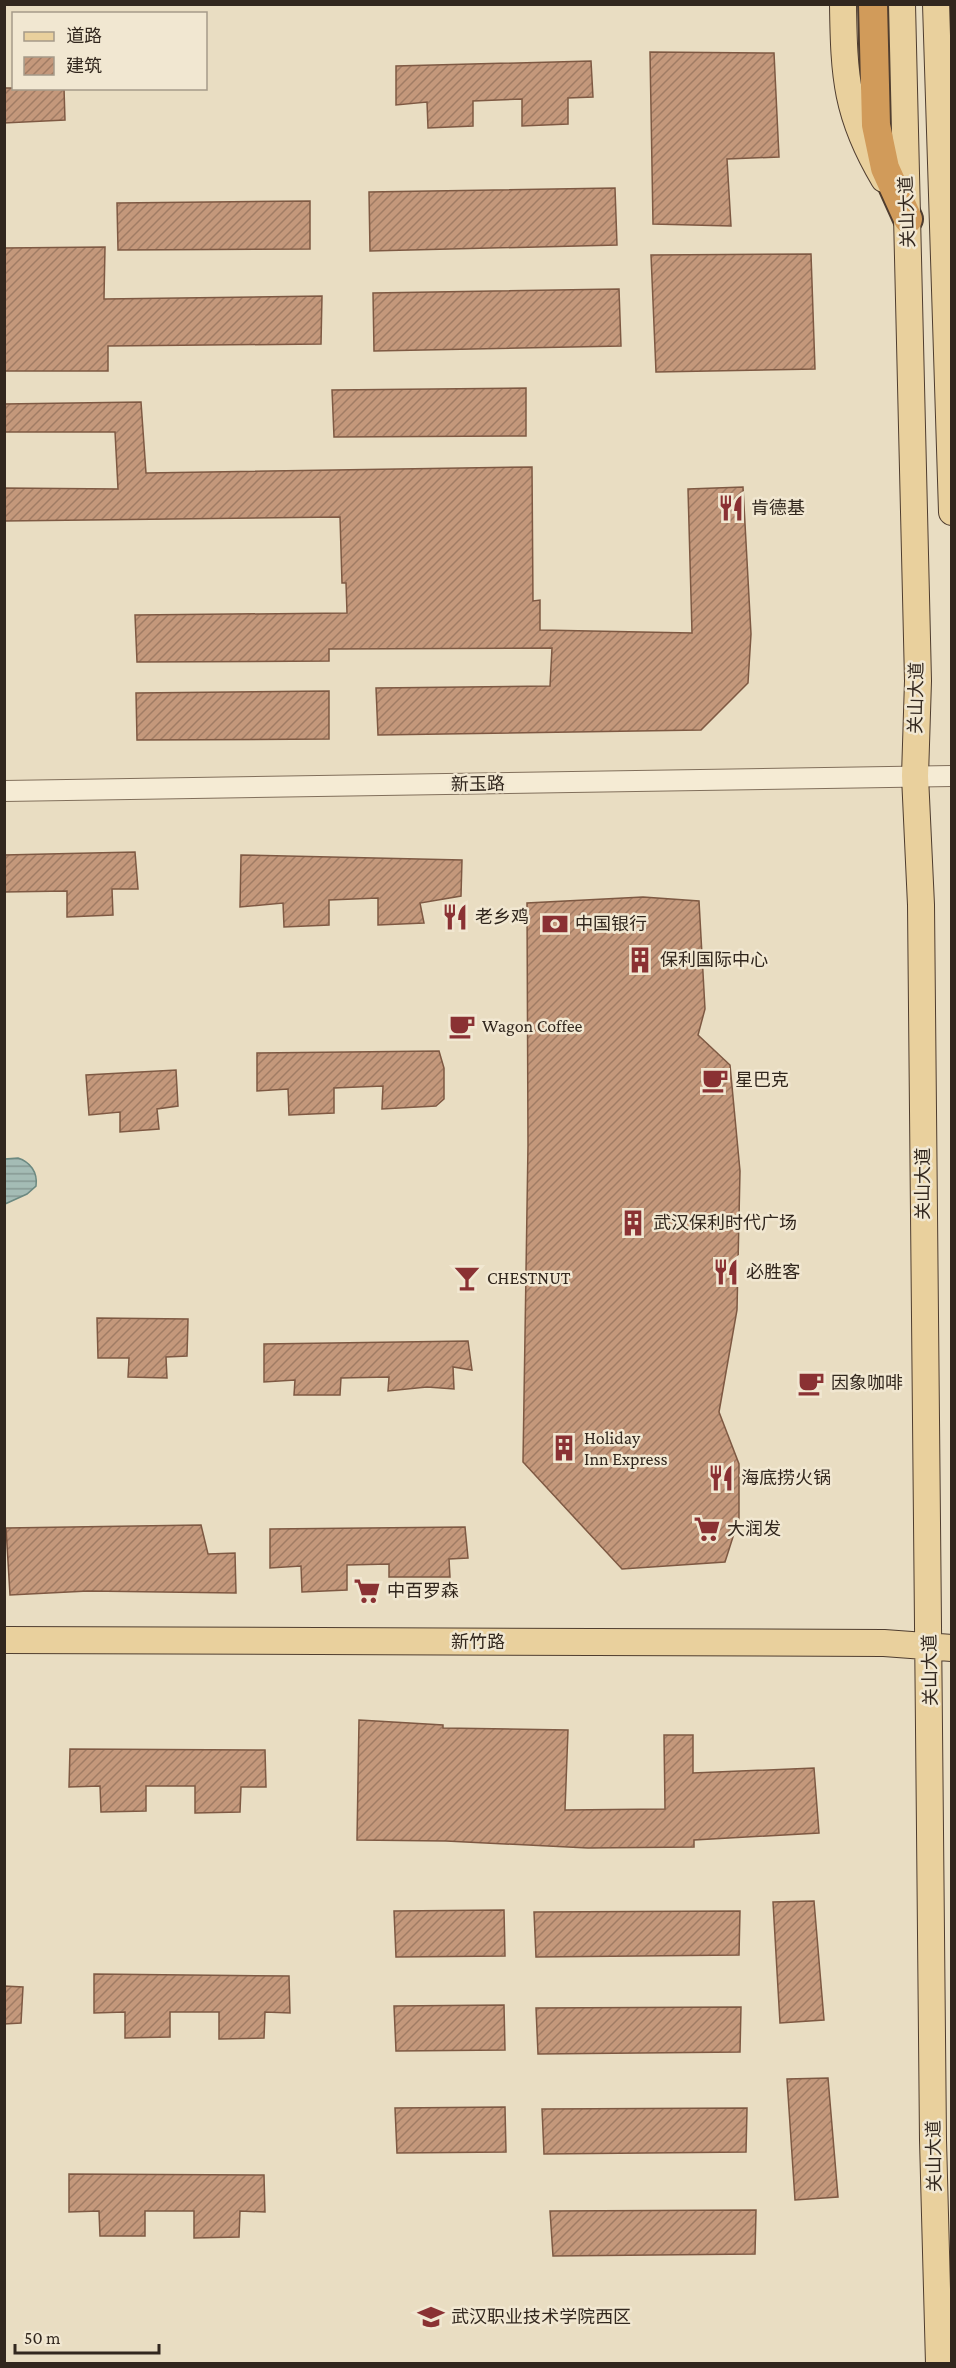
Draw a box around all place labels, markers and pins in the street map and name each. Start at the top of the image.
restaurant icon: 肯德基 [716,493,746,523]
place label: 肯德基 [751,498,805,518]
restaurant icon: 老乡鸡 [440,902,470,932]
place label: 老乡鸡 [475,907,529,927]
bank icon: 中国银行 [540,909,570,939]
place label: 中国银行 [575,914,647,934]
building icon: 保利国际中心 [625,945,655,975]
place label: 保利国际中心 [660,950,768,970]
cafe icon: Wagon Coffee [447,1011,477,1041]
place label: Wagon Coffee [482,1016,583,1036]
cafe icon: 星巴克 [700,1065,730,1095]
place label: 星巴克 [735,1070,789,1090]
building icon: 武汉保利时代广场 [618,1208,648,1238]
place label: 武汉保利时代广场 [653,1213,797,1233]
restaurant icon: 必胜客 [711,1257,741,1287]
place label: 必胜客 [746,1262,800,1282]
bar icon: CHESTNUT [452,1263,482,1293]
place label: CHESTNUT [487,1268,571,1288]
cafe icon: 因象咖啡 [796,1368,826,1398]
place label: 因象咖啡 [831,1373,903,1393]
place label: Holiday Inn Express [584,1428,668,1469]
building icon: Holiday Inn Express [549,1433,579,1463]
restaurant icon: 海底捞火锅 [706,1463,736,1493]
place label: 海底捞火锅 [741,1468,831,1488]
supermarket icon: 大润发 [692,1514,722,1544]
place label: 大润发 [727,1519,781,1539]
supermarket icon: 中百罗森 [352,1576,382,1606]
place label: 中百罗森 [387,1581,459,1601]
school or university icon: 武汉职业技术学院西区 [416,2302,446,2332]
place label: 武汉职业技术学院西区 [451,2307,631,2327]

